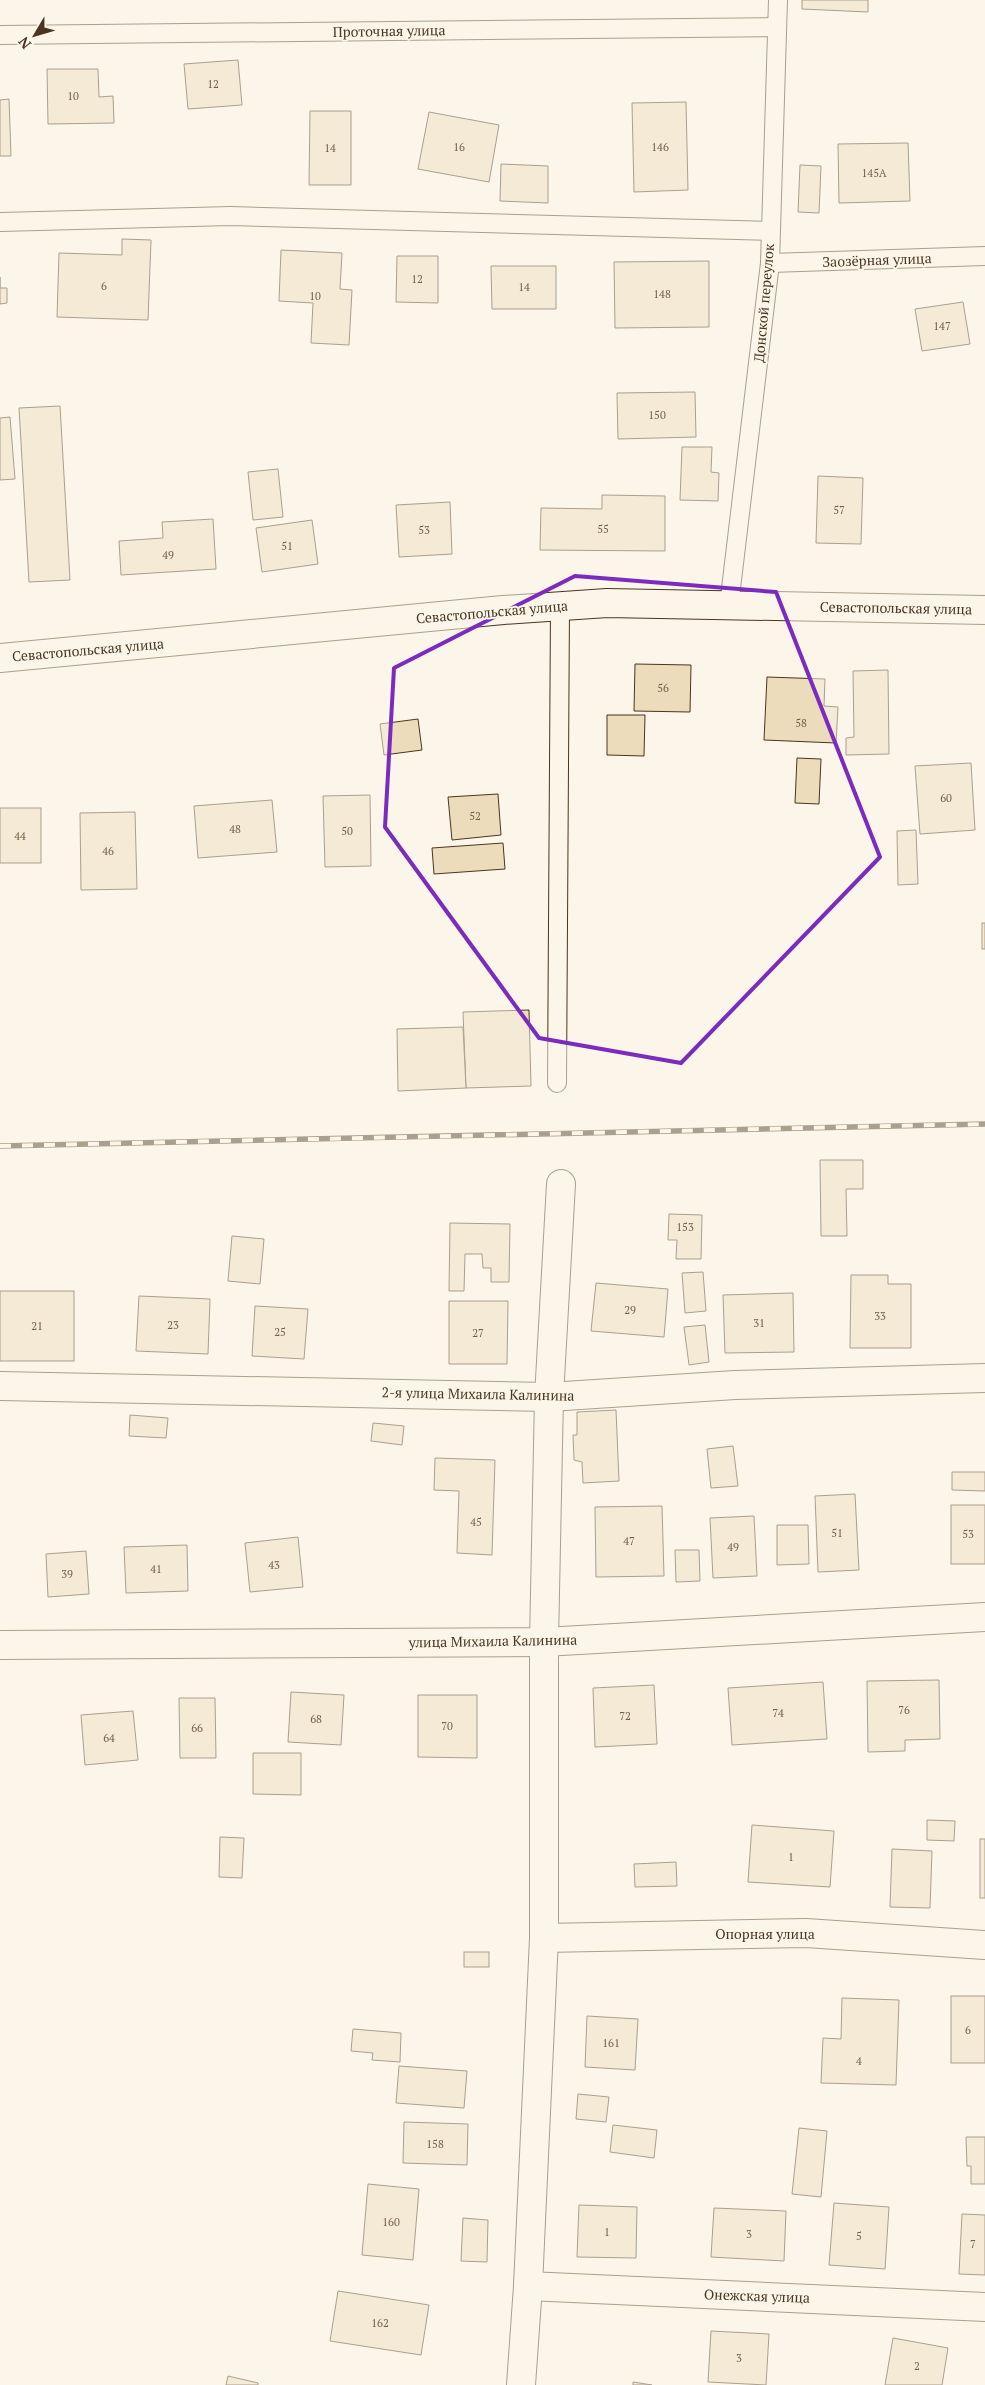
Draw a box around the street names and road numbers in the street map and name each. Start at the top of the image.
street label: Проточная улица [332,20,446,41]
street label: Донской переулок [749,242,778,363]
street label: Заозёрная улица [822,248,932,271]
street label: Севастопольская улица [415,595,569,628]
street label: Севастопольская улица [820,597,972,618]
street label: Севастопольская улица [11,633,165,666]
street label: 2-я улица Михаила Калинина [381,1382,575,1405]
street label: улица Михаила Калинина [407,1630,578,1651]
street label: Опорная улица [715,1924,815,1943]
street label: Онежская улица [704,2284,810,2307]

